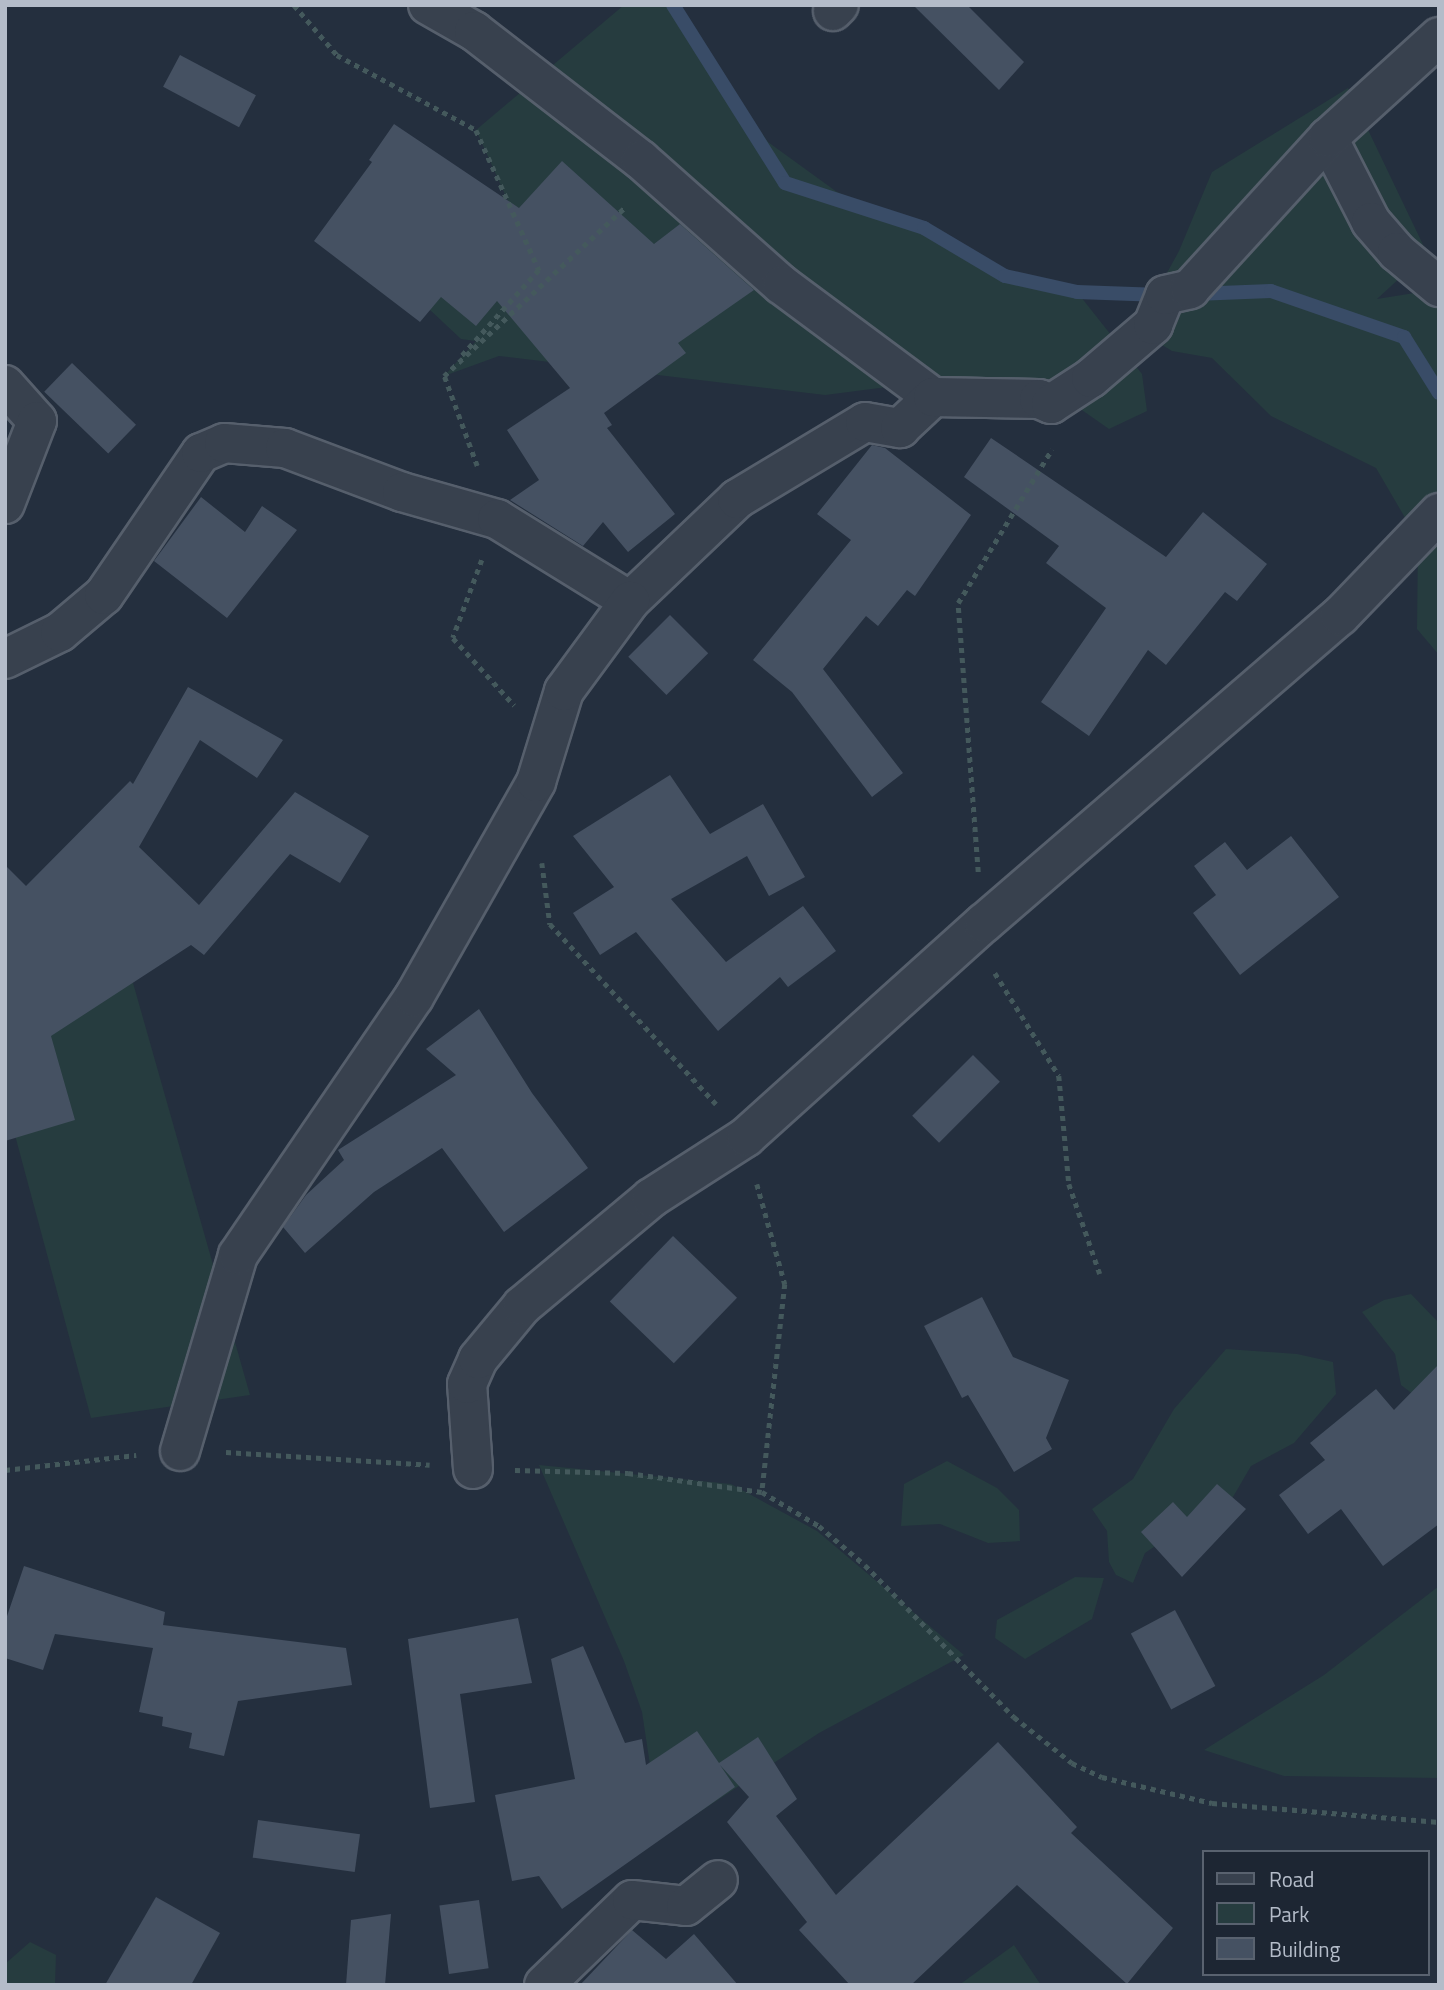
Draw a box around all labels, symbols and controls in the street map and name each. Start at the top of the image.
legend [1202,1850,1430,1976]
text: Road [1269,1863,1314,1895]
text: Park [1269,1898,1309,1930]
text: Building [1269,1933,1340,1965]

